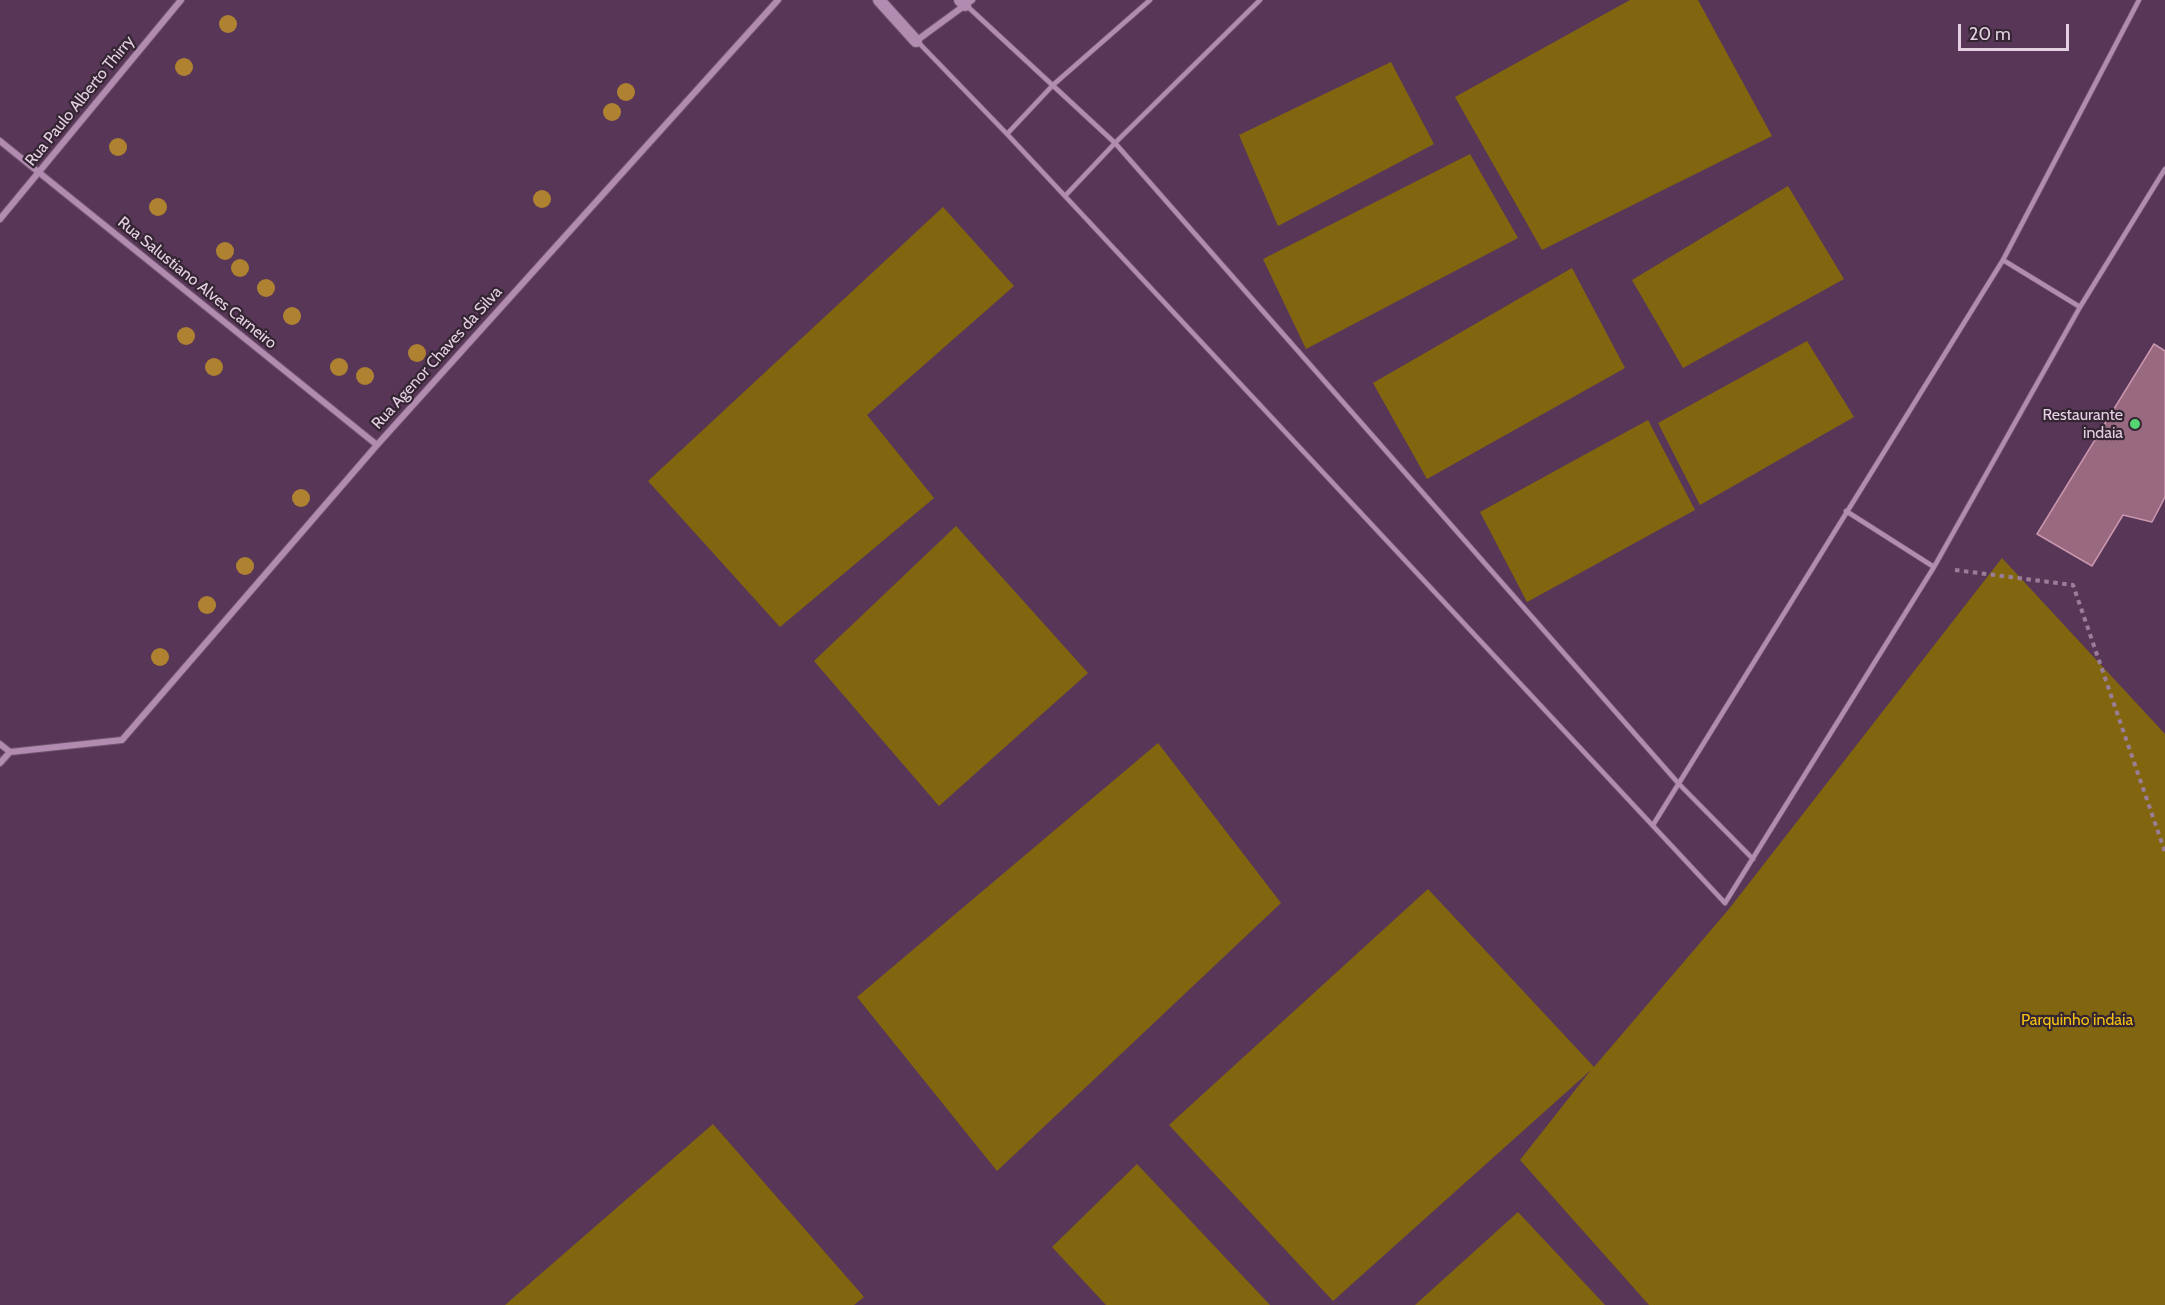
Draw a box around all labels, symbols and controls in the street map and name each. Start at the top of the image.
scale bar [1961,12,2072,50]
text: 20 m [1969,23,2011,45]
street label: Rua Paulo Alberto Thirry [21,32,139,170]
street label: Rua Salustiano Alves Carneiro [114,213,280,353]
street label: Rua Agenor Chaves da Silva [368,283,506,433]
place label: Restaurante indaia [2042,405,2123,443]
marker: Restaurante indaia [2128,417,2142,431]
park label: Parquinho indaia [2021,1010,2133,1030]

